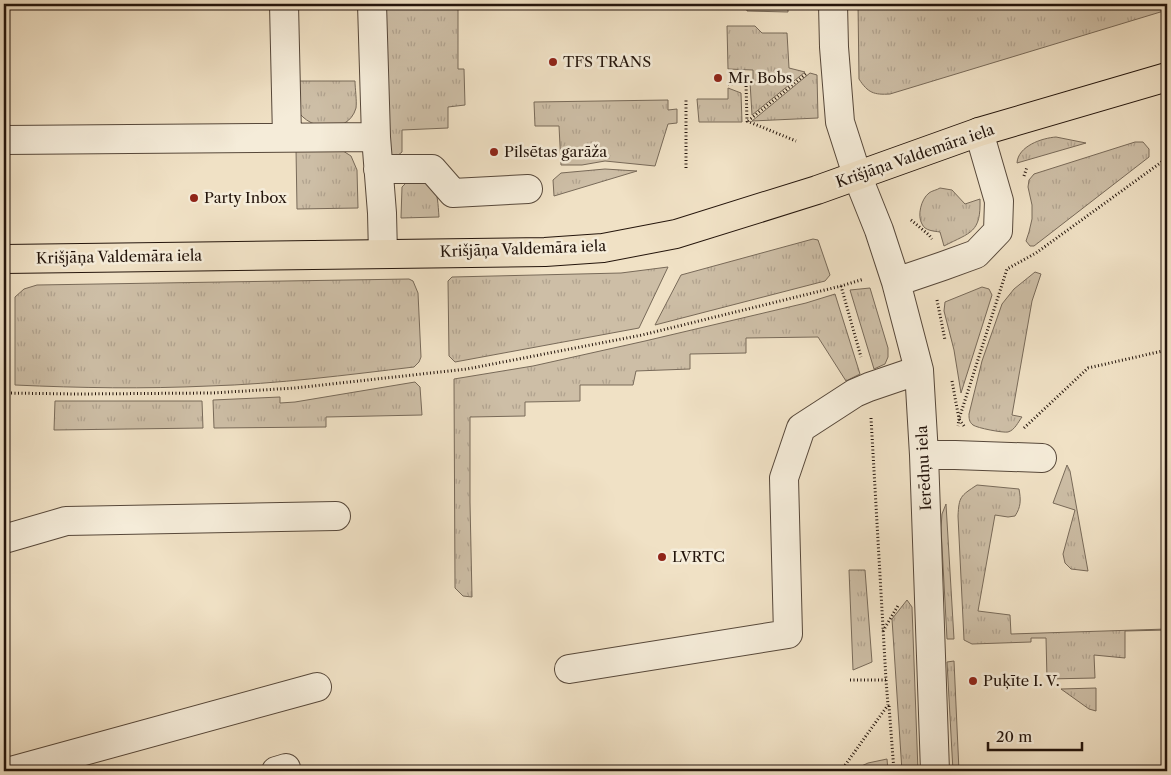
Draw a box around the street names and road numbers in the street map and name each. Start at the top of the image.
street label: Krišjāņa Valdemāra iela [833,119,997,192]
street label: Krišjāņa Valdemāra iela [440,236,607,261]
street label: Krišjāņa Valdemāra iela [36,246,202,267]
street label: Ierēdņu iela [912,425,935,511]

